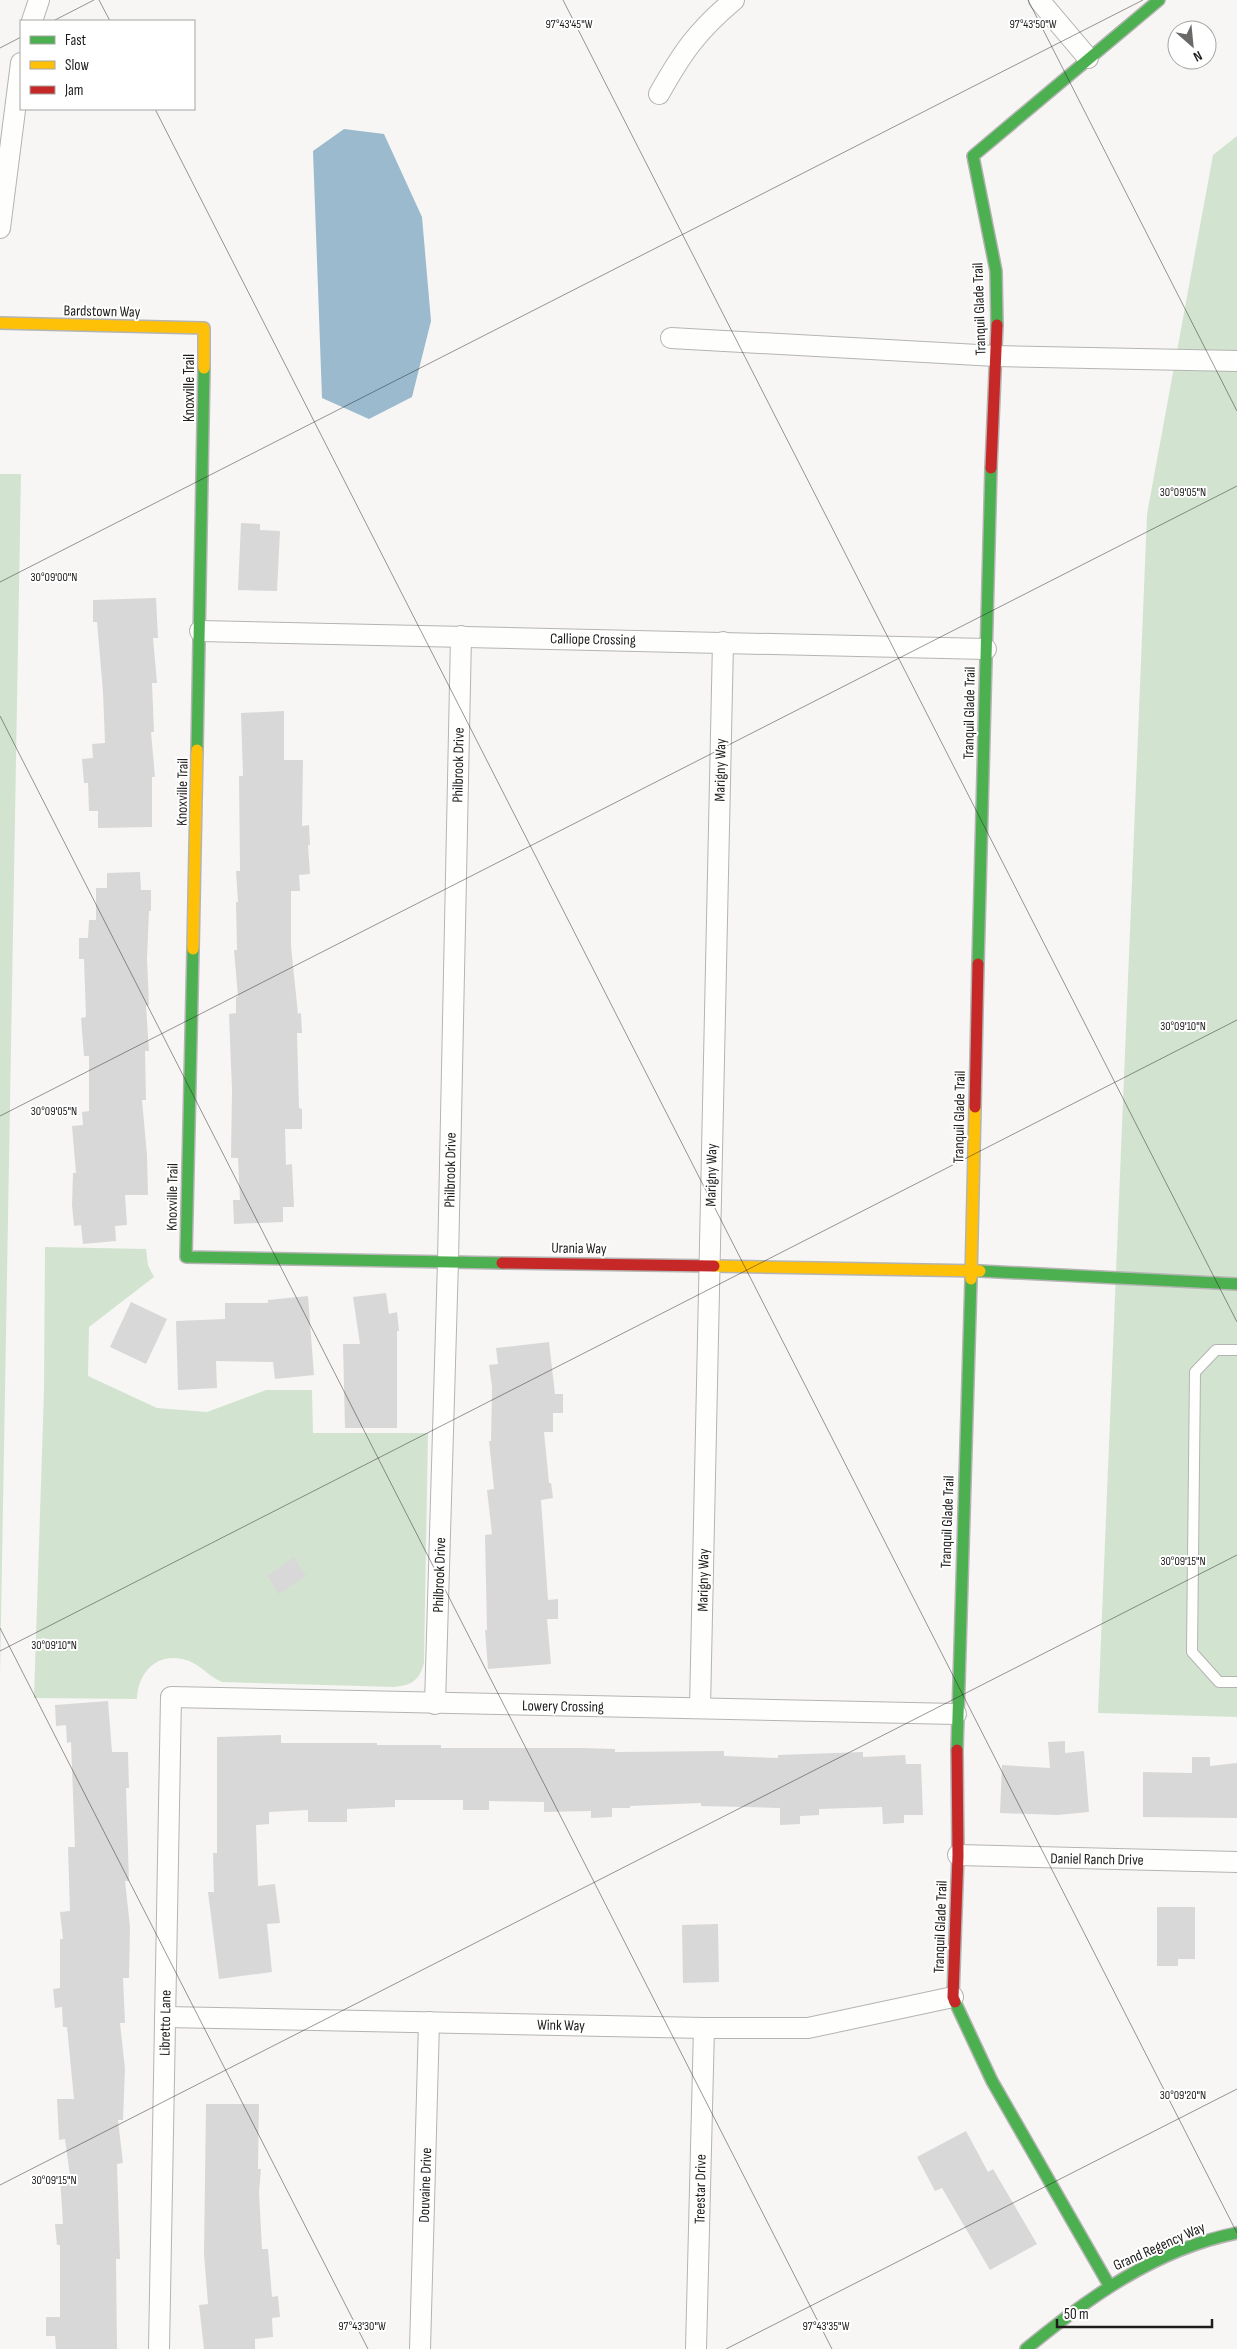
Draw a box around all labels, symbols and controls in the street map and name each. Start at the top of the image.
text: 97°43'45"W [546,17,593,32]
text: 97°43'50"W [1009,17,1057,32]
legend [20,20,195,110]
north arrow [1167,20,1217,70]
text: Fast [65,31,87,50]
text: N [1190,47,1205,65]
text: Slow [65,56,89,75]
text: Jam [64,81,83,100]
street label: Tranquil Glade Trail [968,262,991,356]
street label: Bardstown Way [63,301,141,322]
street label: Knoxville Trail [180,354,199,422]
text: 30°09'05"N [1160,485,1206,500]
text: 30°09'00"N [31,570,77,585]
street label: Calliope Crossing [550,629,636,650]
street label: Tranquil Glade Trail [959,666,980,760]
street label: Philbrook Drive [448,727,469,803]
street label: Marigny Way [710,738,731,802]
street label: Knoxville Trail [172,758,193,826]
text: 30°09'10"N [1160,1019,1206,1034]
street label: Tranquil Glade Trail [949,1070,970,1164]
text: 30°09'05"N [31,1104,77,1119]
street label: Philbrook Drive [440,1132,461,1208]
street label: Marigny Way [701,1143,722,1207]
street label: Knoxville Trail [162,1163,183,1231]
street label: Urania Way [551,1239,607,1258]
street label: Tranquil Glade Trail [936,1475,959,1569]
street label: Philbrook Drive [429,1537,450,1613]
street label: Marigny Way [693,1548,714,1612]
text: 30°09'15"N [1160,1554,1206,1569]
text: 30°09'10"N [31,1638,77,1653]
street label: Lowery Crossing [522,1696,604,1717]
street label: Daniel Ranch Drive [1050,1849,1144,1870]
street label: Tranquil Glade Trail [929,1880,952,1974]
street label: Libretto Lane [155,1990,176,2056]
street label: Wink Way [537,2016,585,2035]
text: 30°09'20"N [1160,2088,1206,2103]
street label: Douvaine Drive [415,2147,436,2223]
street label: Treestar Drive [690,2154,711,2224]
text: 30°09'15"N [31,2173,77,2188]
street label: Grand Regency Way [1110,2218,1208,2275]
scale bar [1057,2296,1212,2328]
text: 50 m [1064,2305,1089,2324]
text: 97°43'30"W [338,2319,386,2334]
text: 97°43'35"W [803,2319,850,2334]

